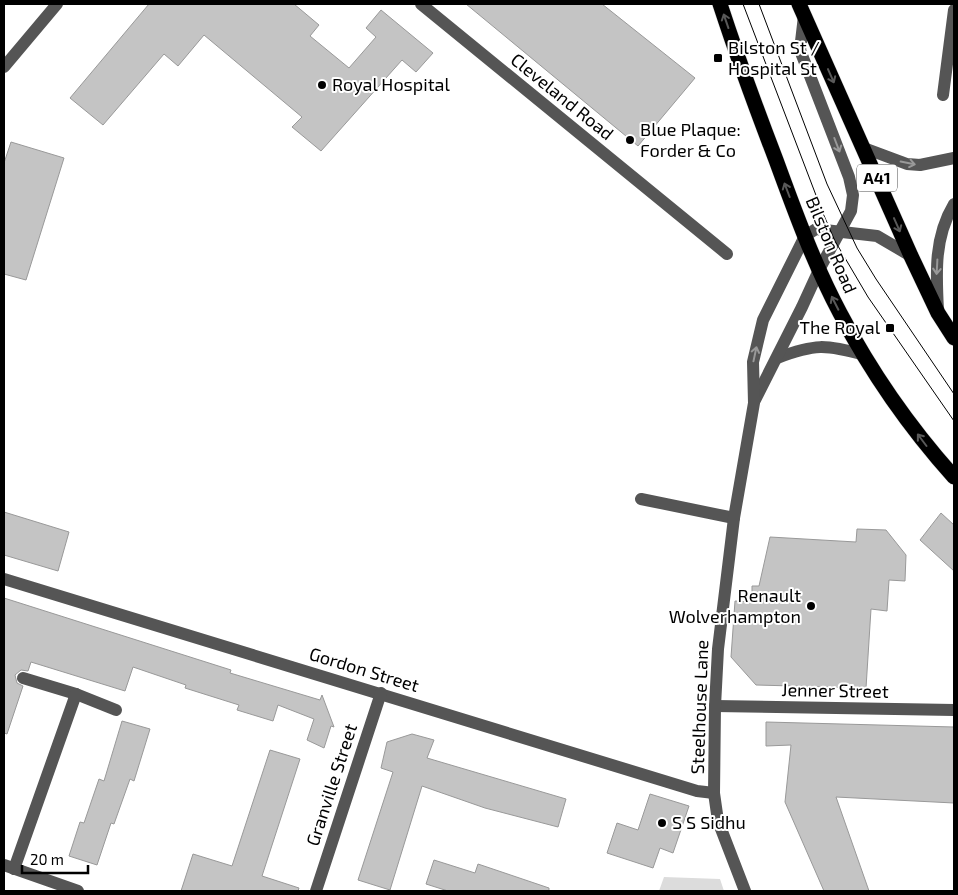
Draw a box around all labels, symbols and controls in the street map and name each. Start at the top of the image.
one-way arrow [720,14,730,30]
place label: Bilston St / Hospital St [728,36,820,79]
street label: Cleveland Road [507,48,618,144]
marker: Bilston St / Hospital St [712,52,724,64]
one-way arrow [827,68,836,83]
place label: Royal Hospital [332,73,450,95]
marker: Royal Hospital [316,79,328,91]
place label: Blue Plaque: Forder & Co [640,118,741,161]
marker: Blue Plaque: Forder & Co [624,134,636,146]
one-way arrow [833,137,842,152]
one-way arrow [900,158,916,168]
road number: A41 [857,164,897,192]
one-way arrow [782,183,791,199]
street label: Bilston Road [802,193,862,296]
one-way arrow [893,217,903,232]
one-way arrow [932,259,941,275]
one-way arrow [830,296,840,311]
place label: The Royal [800,316,881,338]
marker: The Royal [884,322,896,334]
one-way arrow [750,347,760,363]
one-way arrow [917,434,928,447]
place label: Renault Wolverhampton [669,584,801,627]
marker: Renault Wolverhampton [805,600,817,612]
street label: Steelhouse Lane [686,639,712,775]
street label: Gordon Street [307,642,422,696]
street label: Jenner Street [781,678,889,702]
street label: Granville Street [301,721,361,849]
place label: S S Sidhu [672,811,746,833]
marker: S S Sidhu [656,817,668,829]
scale bar [22,842,89,874]
text: 20 m [30,850,64,868]

